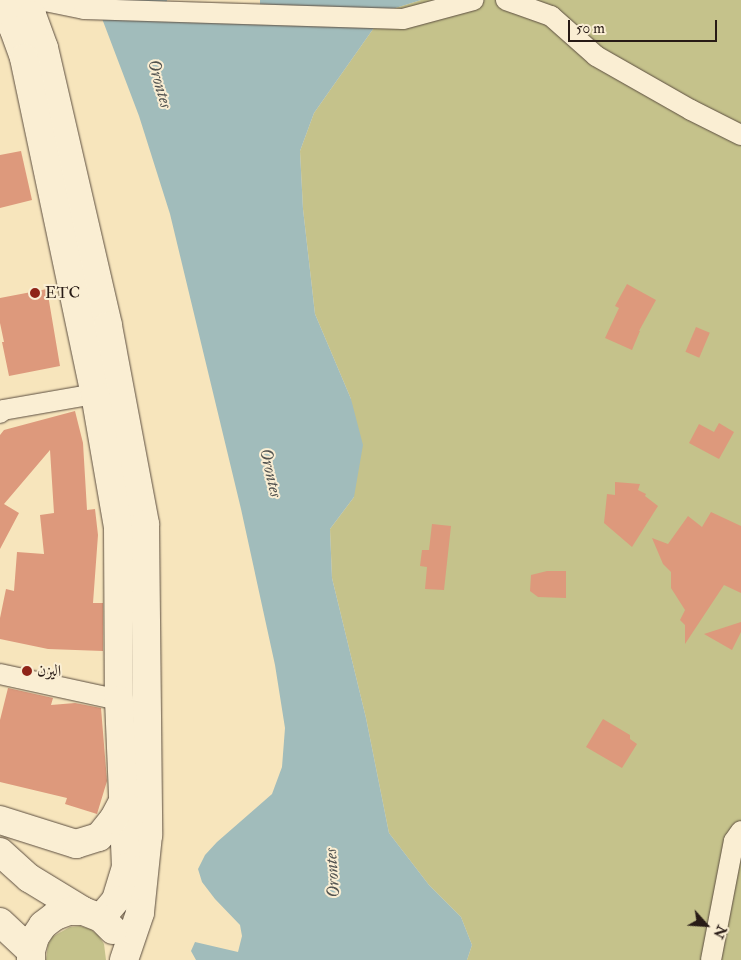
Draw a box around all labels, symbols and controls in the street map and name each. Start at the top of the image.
scale bar [571,10,720,42]
text: 50 m [576,19,605,38]
water label: Orontes [142,57,176,111]
place label: ETC [45,283,80,303]
marker: ETC [29,287,41,299]
water label: Orontes [254,446,286,500]
place label: اليزن [37,661,61,681]
marker: اليزن [21,665,33,677]
water label: Orontes [320,847,346,899]
north arrow [681,900,731,950]
text: N [710,922,730,941]

